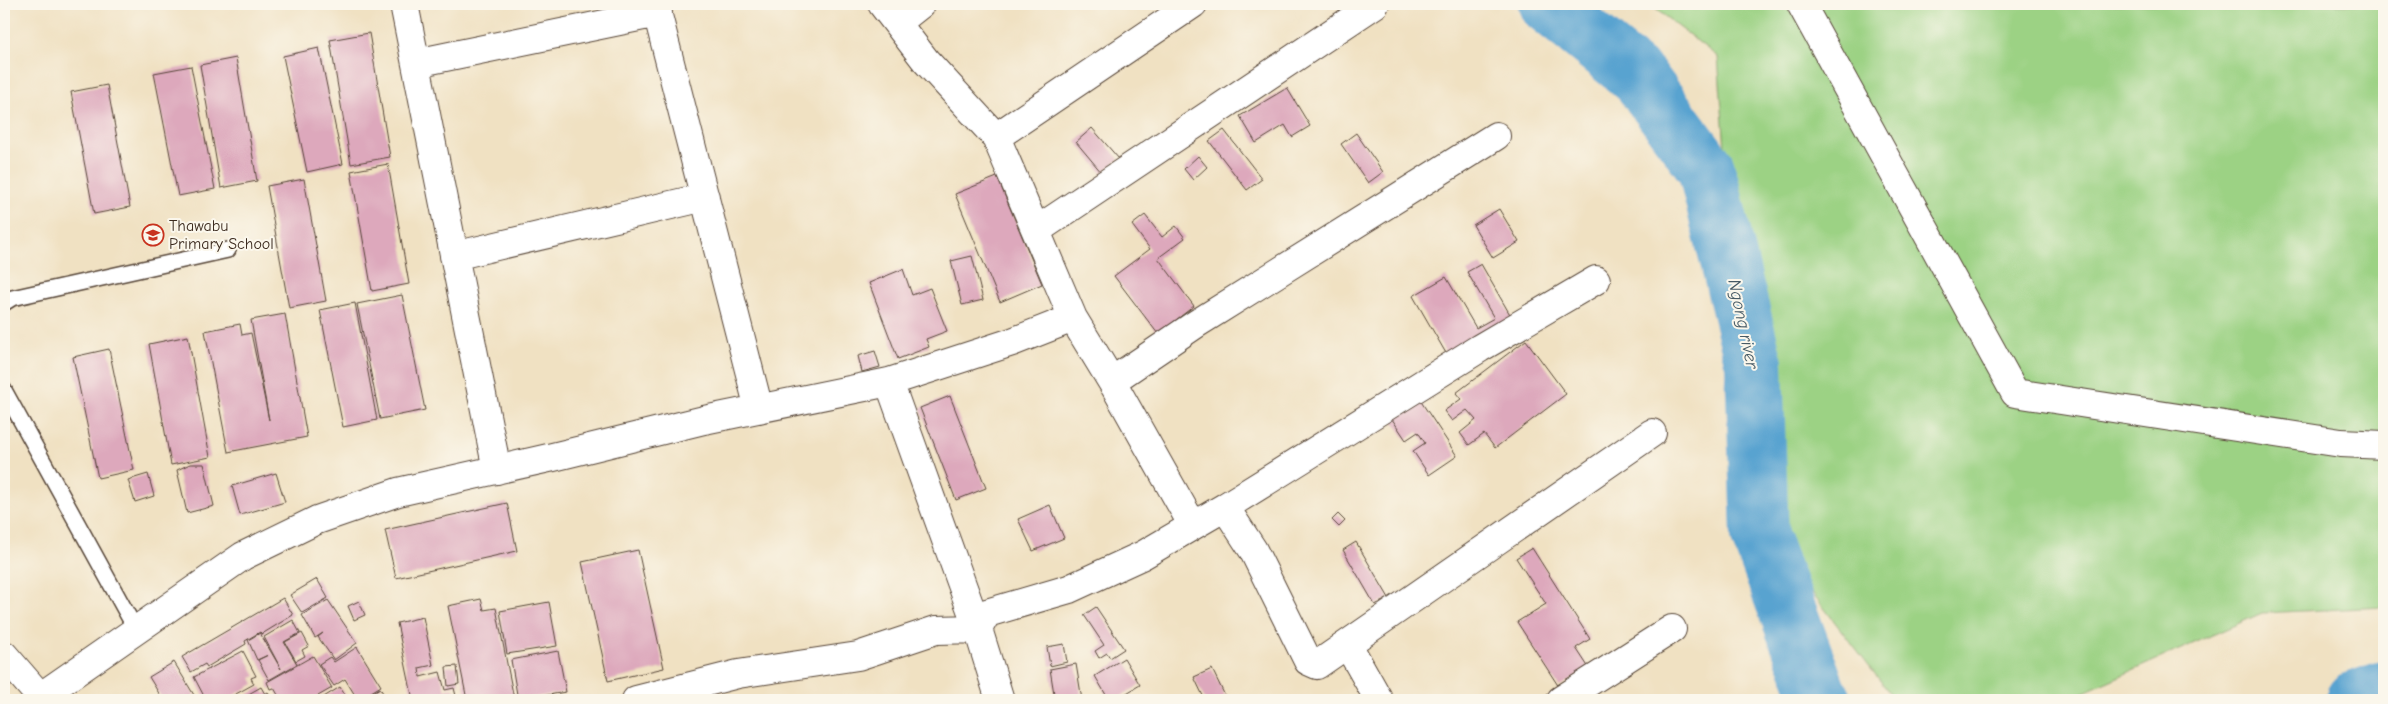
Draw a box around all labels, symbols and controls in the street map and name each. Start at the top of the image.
place label: Thawabu Primary School [169,217,274,253]
school or university icon: Thawabu Primary School [141,223,165,247]
water label: Ngong river [1723,277,1763,372]

